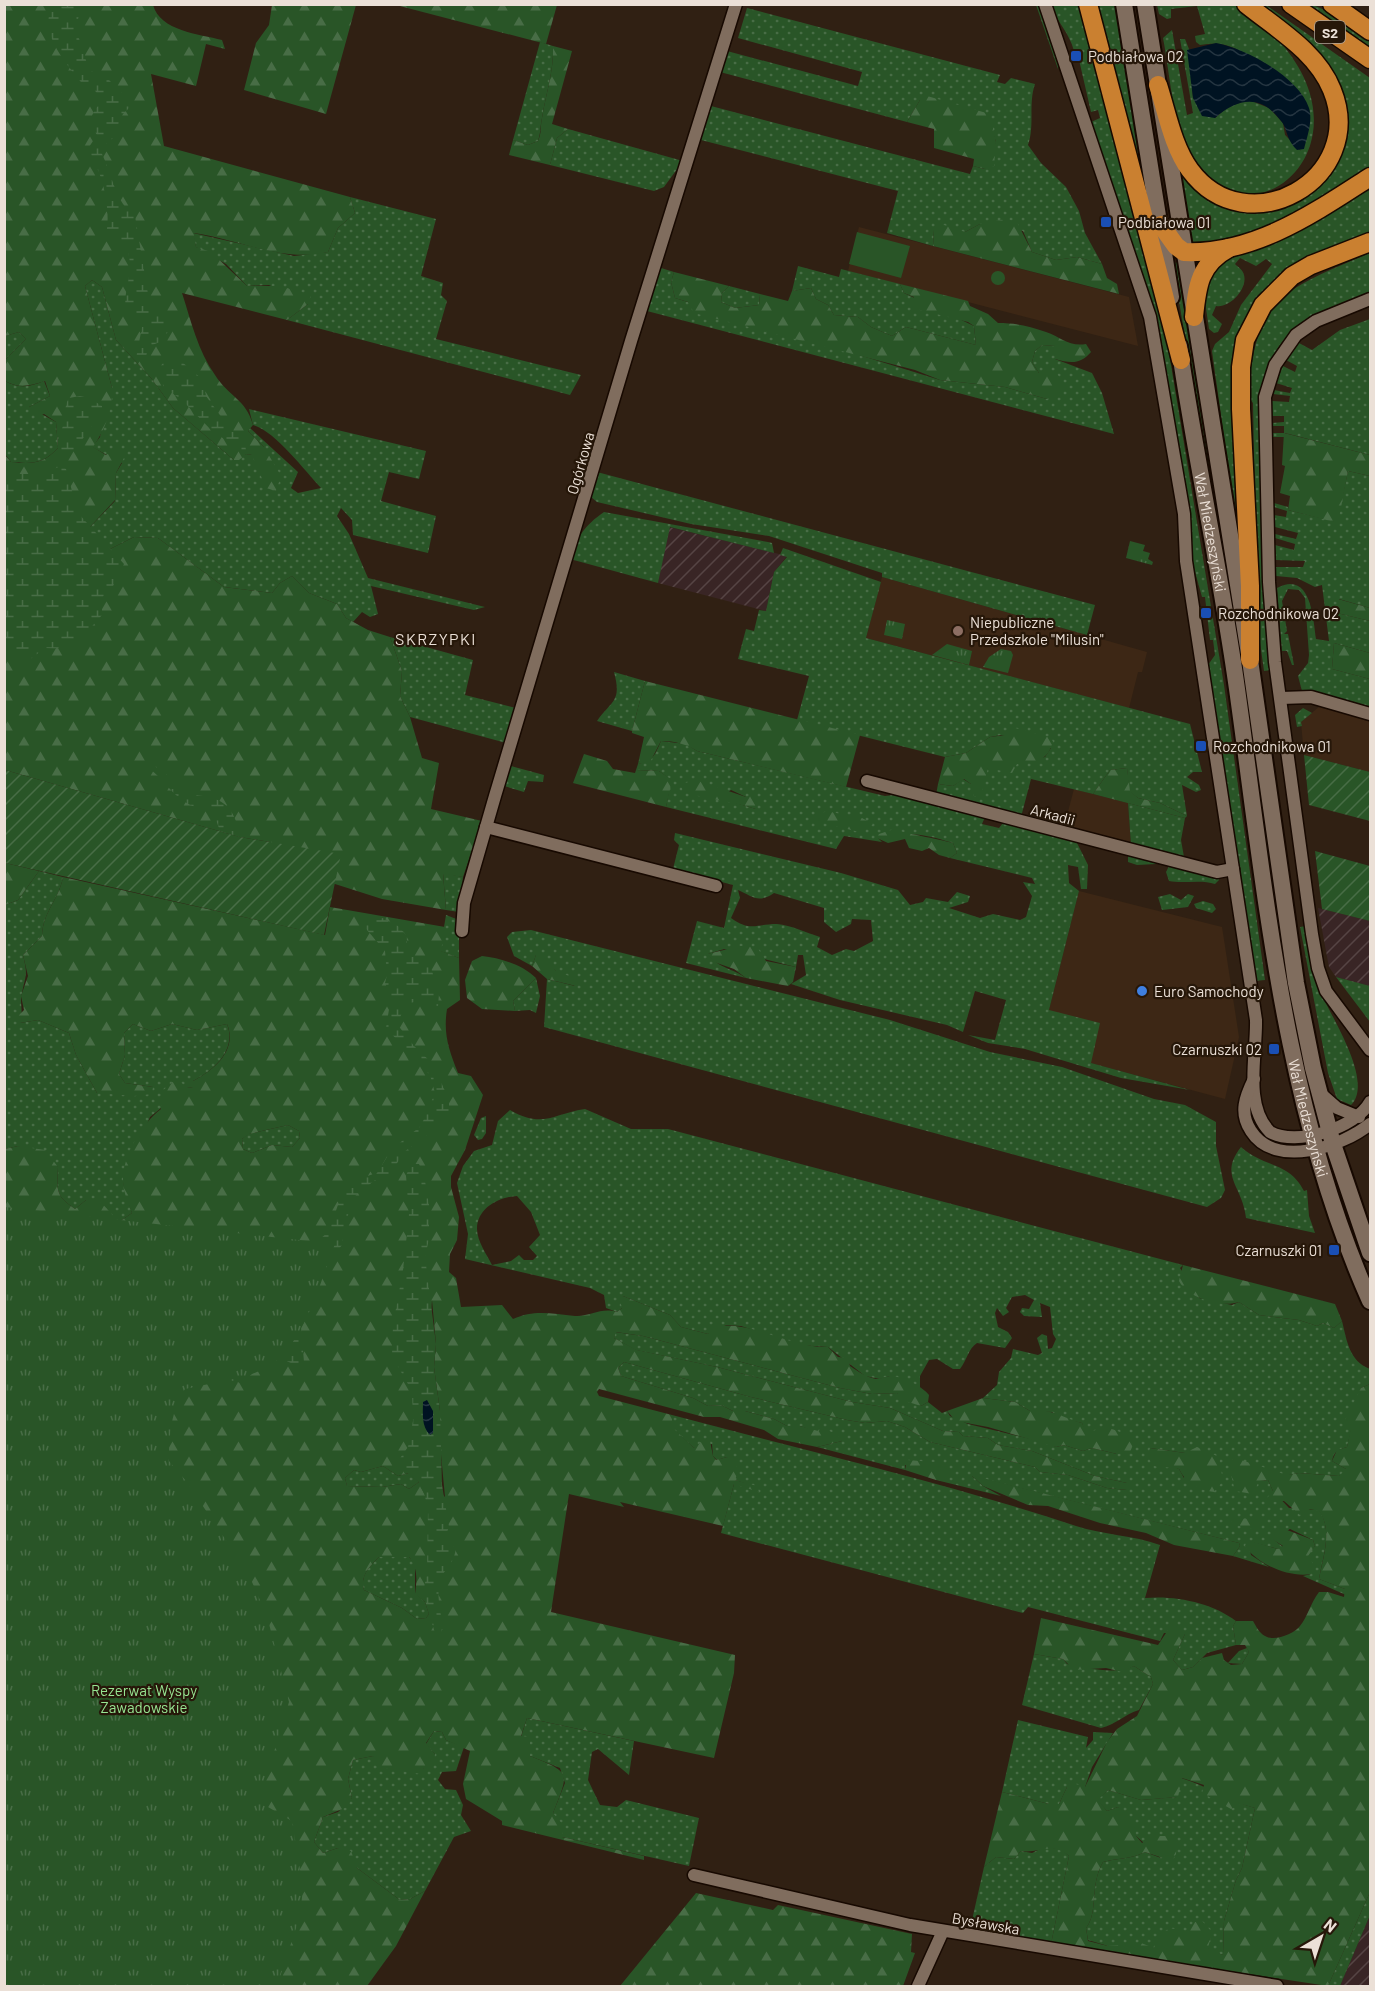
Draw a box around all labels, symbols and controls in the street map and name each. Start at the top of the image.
road number: S2 [1315,21,1345,43]
place label: Podbiałowa 02 [1088,47,1184,65]
marker: Podbiałowa 02 [1069,49,1083,63]
place label: Podbiałowa 01 [1118,213,1210,231]
marker: Podbiałowa 01 [1099,215,1113,229]
street label: Ogórkowa [563,430,597,496]
street label: Wał Miedzeszyński [1191,471,1231,593]
place label: Rozchodnikowa 02 [1218,604,1339,622]
marker: Rozchodnikowa 02 [1199,606,1213,620]
place label: Niepubliczne Przedszkole "Milusin" [970,613,1104,648]
marker: Niepubliczne Przedszkole "Milusin" [951,624,965,638]
district label: SKRZYPKI [395,629,477,648]
place label: Rozchodnikowa 01 [1213,737,1331,755]
marker: Rozchodnikowa 01 [1194,739,1208,753]
street label: Arkadii [1029,799,1077,829]
place label: Euro Samochody [1154,982,1264,1000]
marker: Euro Samochody [1135,984,1149,998]
place label: Czarnuszki 02 [1172,1040,1262,1058]
marker: Czarnuszki 02 [1267,1042,1281,1056]
street label: Wał Miedzeszyński [1285,1057,1332,1179]
place label: Czarnuszki 01 [1235,1241,1322,1259]
marker: Czarnuszki 01 [1327,1243,1341,1257]
park label: Rezerwat Wyspy Zawadowskie [91,1681,197,1716]
north arrow [1291,1907,1351,1967]
street label: Bysławska [951,1908,1021,1938]
text: N [1321,1914,1341,1936]

